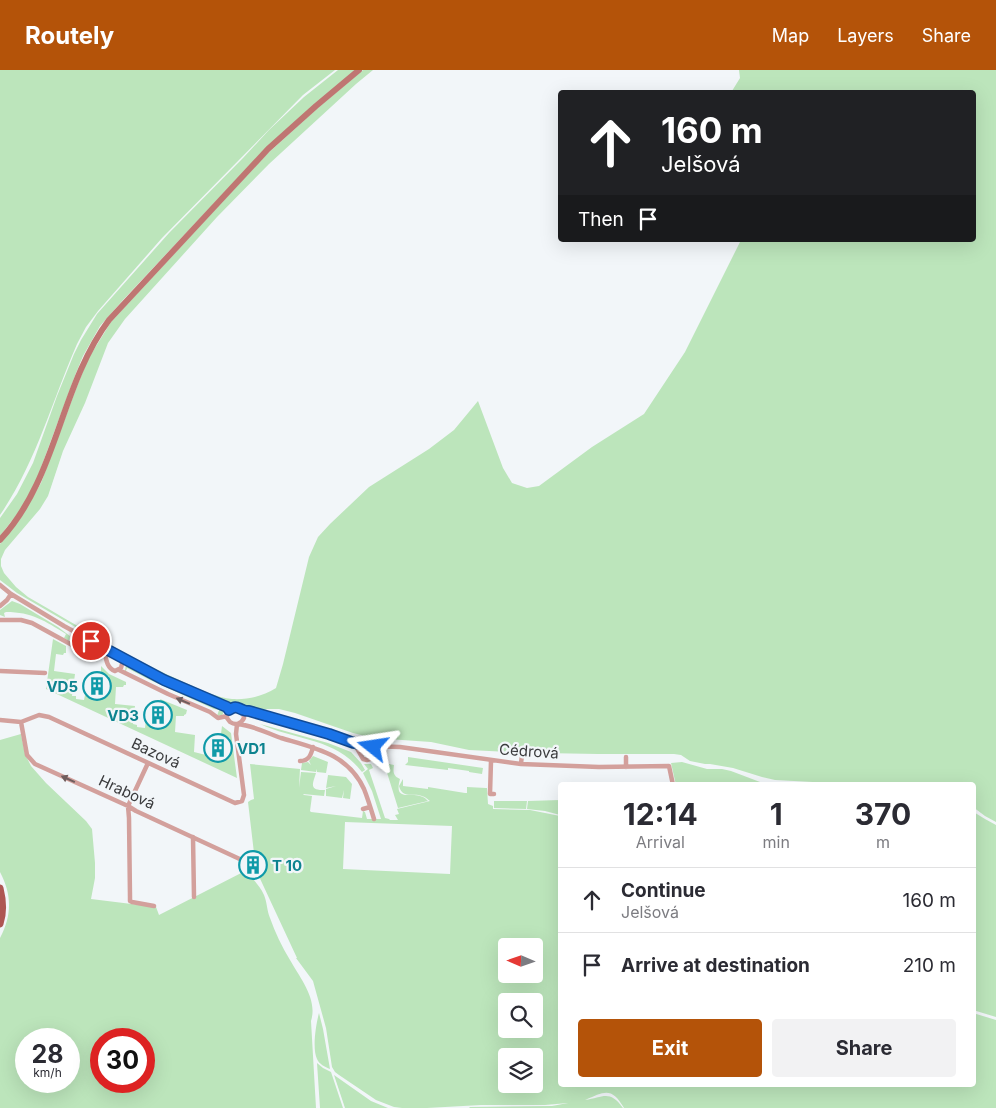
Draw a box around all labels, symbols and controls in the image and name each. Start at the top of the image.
text: Routely [25,21,114,50]
text: Map [772,25,809,46]
text: Layers [837,25,894,46]
text: Share [922,25,971,46]
text: 160 m [661,109,763,151]
icon: ahead [578,110,643,175]
text: Jelšová [661,151,741,177]
icon: arrive [634,205,662,233]
text: Then [578,208,624,231]
pin [70,620,112,662]
icon: arrive [77,627,105,655]
building icon: VD5 [82,671,112,701]
place label: VD5 [46,677,78,696]
one-way arrow [176,696,190,704]
building icon: VD3 [143,700,173,730]
place label: VD3 [107,706,139,725]
position arrow [346,720,398,772]
street label: Bazová [129,733,183,773]
building icon: VD1 [203,733,233,763]
place label: VD1 [237,739,266,758]
street label: Cédrová [499,739,559,763]
street label: Hrabová [96,771,158,813]
one-way arrow [61,774,75,782]
text: 12:14 [623,796,698,832]
text: 1 [770,796,783,832]
text: 370 [855,796,911,832]
text: Arrival [636,832,685,852]
text: min [763,832,790,852]
text: m [876,832,890,852]
building icon: T 10 [238,850,268,880]
place label: T 10 [272,856,302,875]
text: Continue [621,879,706,902]
icon: ahead [578,886,606,914]
text: 160 m [903,889,956,912]
text: Jelšová [621,902,679,922]
north arrow [498,938,542,982]
map controls [498,938,543,1093]
icon: arrive [578,951,606,979]
text: Arrive at destination [621,954,810,977]
text: 210 m [903,954,956,977]
button: search [498,993,543,1038]
button: Exit [578,1019,762,1077]
button: Share [772,1019,956,1077]
speed limit sign: 30 [90,1028,155,1093]
text: 28 [31,1039,64,1069]
button: layers [498,1048,543,1093]
text: km/h [33,1065,62,1080]

